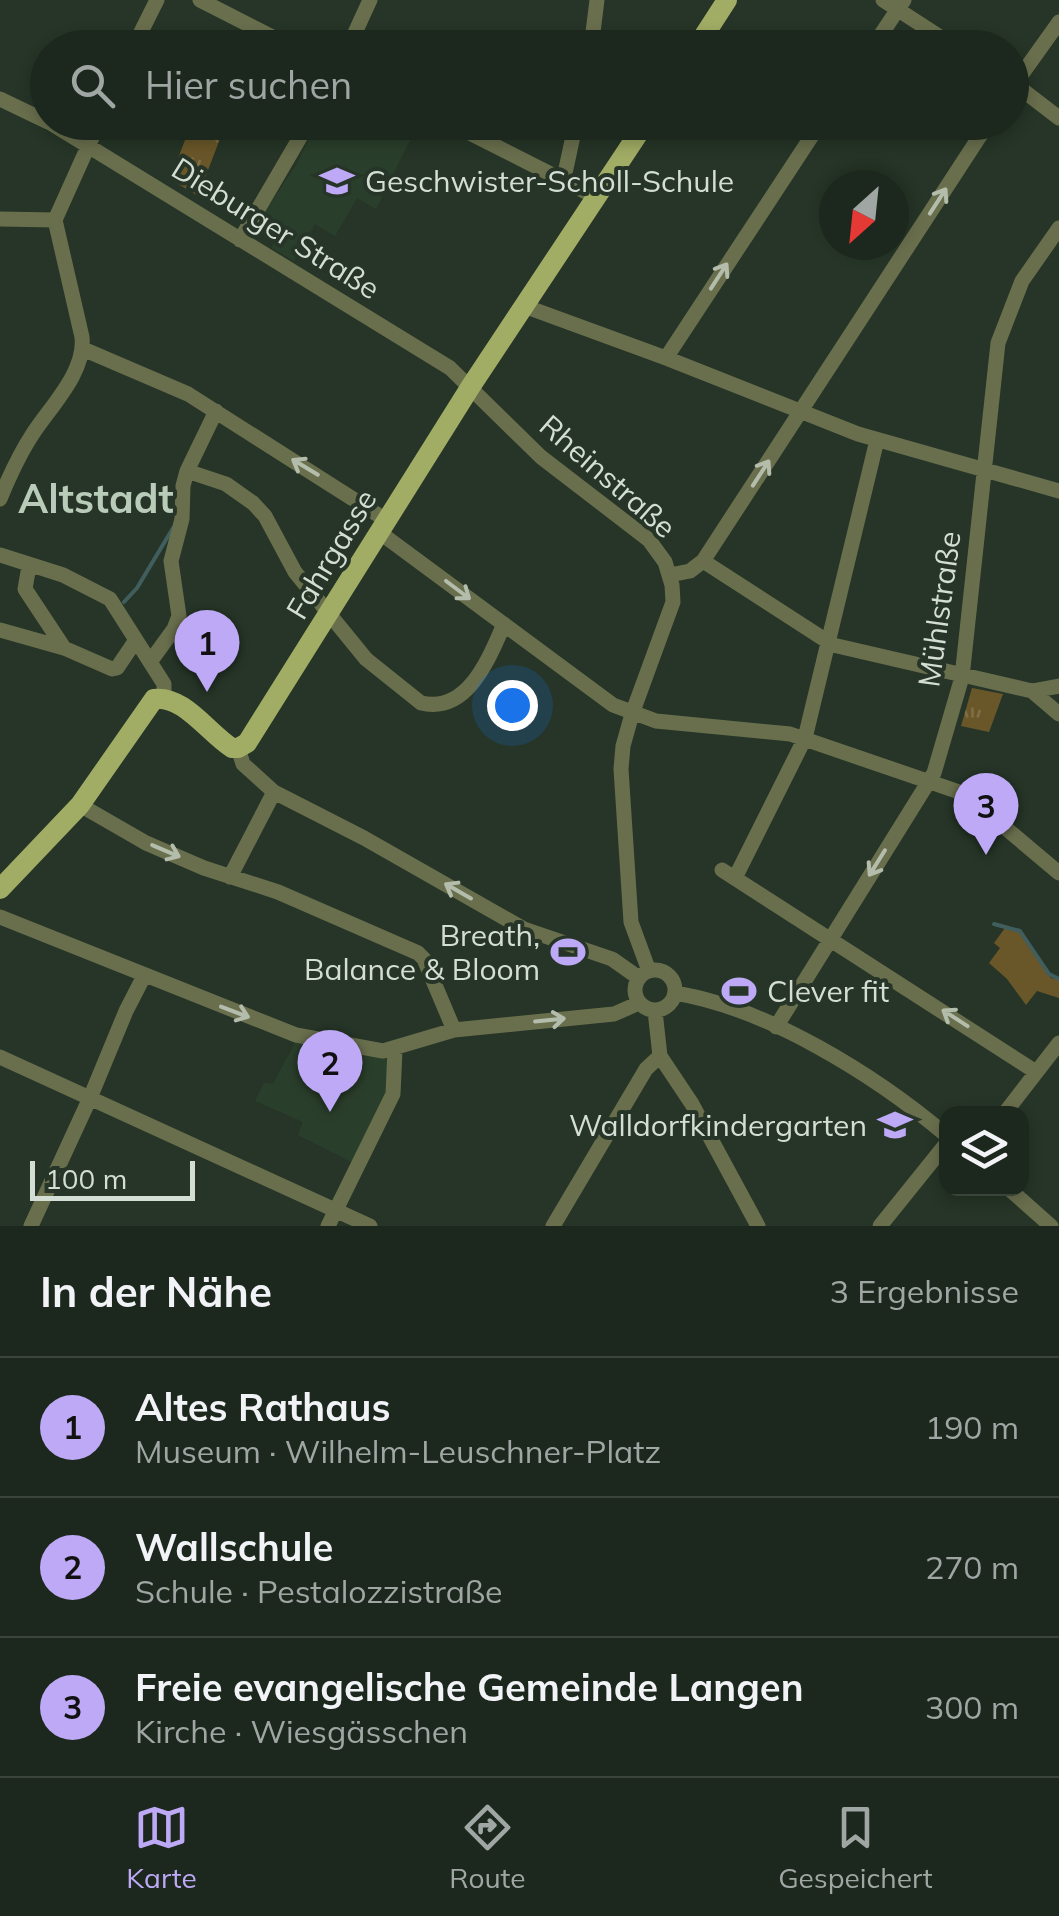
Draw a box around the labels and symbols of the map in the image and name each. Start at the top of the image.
street label: Dieburger Straße [165,149,387,307]
school or university icon: Geschwister-Scholl-Schule [318,162,356,200]
place label: Geschwister-Scholl-Schule [365,162,734,200]
north arrow [819,170,909,260]
one-way arrow [928,187,949,216]
one-way arrow [709,262,730,291]
street label: Rheinstraße [532,406,684,546]
one-way arrow [291,457,320,477]
one-way arrow [750,460,771,488]
district label: Altstadt [18,473,174,523]
street label: Fahrgasse [277,482,385,626]
street label: Mühlstraße [909,529,969,689]
one-way arrow [444,579,471,600]
pin: 1 [174,610,240,692]
your location [487,680,538,731]
pin: 3 [954,772,1018,855]
one-way arrow [150,844,181,862]
one-way arrow [867,848,887,877]
one-way arrow [444,881,472,901]
place label: Breath, Balance & Bloom [304,916,540,988]
sports icon: Breath, Balance & Bloom [549,933,587,971]
sports icon: Clever fit [720,972,758,1010]
place label: Clever fit [767,972,889,1010]
one-way arrow [219,1004,250,1022]
one-way arrow [941,1008,969,1029]
one-way arrow [534,1011,566,1030]
pin: 2 [298,1030,362,1112]
place label: Walldorfkindergarten [569,1106,867,1144]
school or university icon: Walldorfkindergarten [876,1106,914,1144]
scale bar [30,1156,195,1200]

